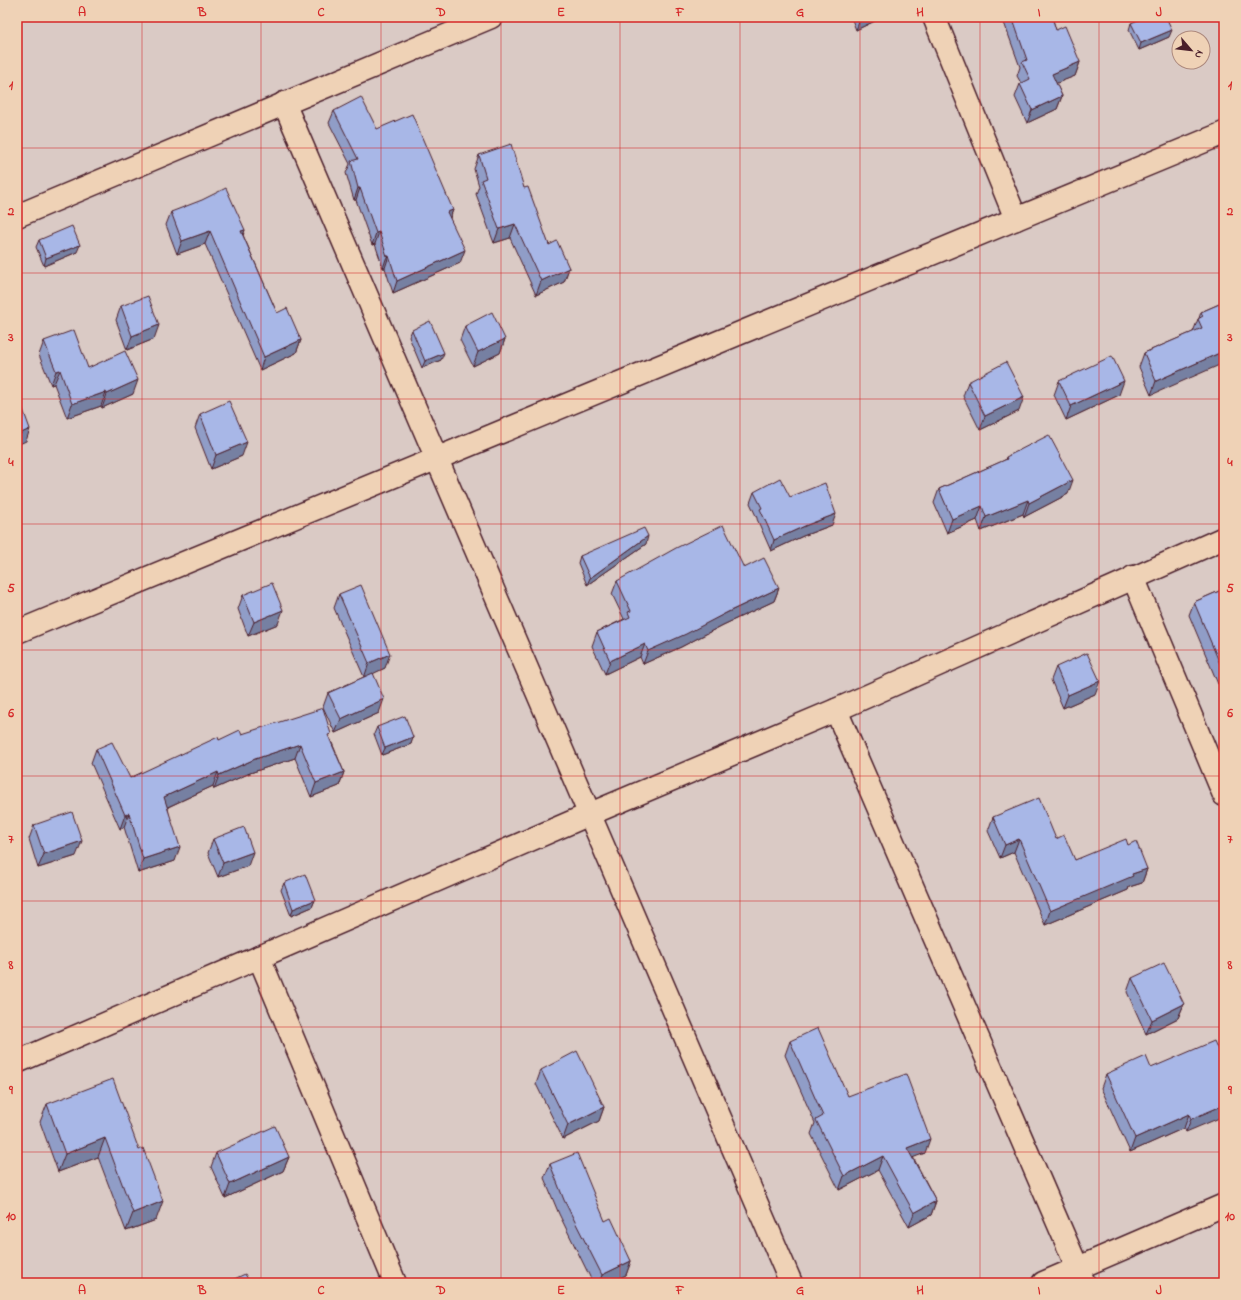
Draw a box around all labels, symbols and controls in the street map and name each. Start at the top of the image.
text: A [78,3,86,22]
text: B [197,3,207,22]
text: C [317,3,325,22]
text: D [435,3,446,22]
text: E [557,3,565,22]
text: F [675,3,685,22]
text: G [796,3,804,22]
text: H [916,3,924,22]
text: I [1037,3,1041,22]
text: J [1156,3,1162,22]
north arrow [1171,30,1211,70]
text: N [1190,47,1208,61]
text: 1 [9,76,14,95]
text: 1 [1228,76,1233,95]
text: 2 [7,202,15,221]
text: 2 [1226,202,1234,221]
text: 3 [7,328,14,347]
text: 3 [1226,328,1233,347]
text: 4 [7,453,14,472]
text: 4 [1226,453,1233,472]
text: 5 [7,579,15,598]
text: 5 [1226,579,1234,598]
text: 6 [7,704,14,723]
text: 6 [1226,704,1233,723]
text: 7 [8,830,14,849]
text: 7 [1227,830,1233,849]
text: 8 [8,956,14,975]
text: 8 [1227,956,1233,975]
text: 9 [8,1081,14,1100]
text: 9 [1227,1081,1233,1100]
text: 10 [6,1207,16,1226]
text: 10 [1225,1207,1235,1226]
text: A [78,1281,86,1300]
text: B [197,1281,207,1300]
text: C [317,1281,325,1300]
text: D [435,1281,446,1300]
text: E [557,1281,565,1300]
text: F [675,1281,685,1300]
text: G [796,1281,804,1300]
text: H [916,1281,924,1300]
text: I [1037,1281,1041,1300]
text: J [1156,1281,1162,1300]

